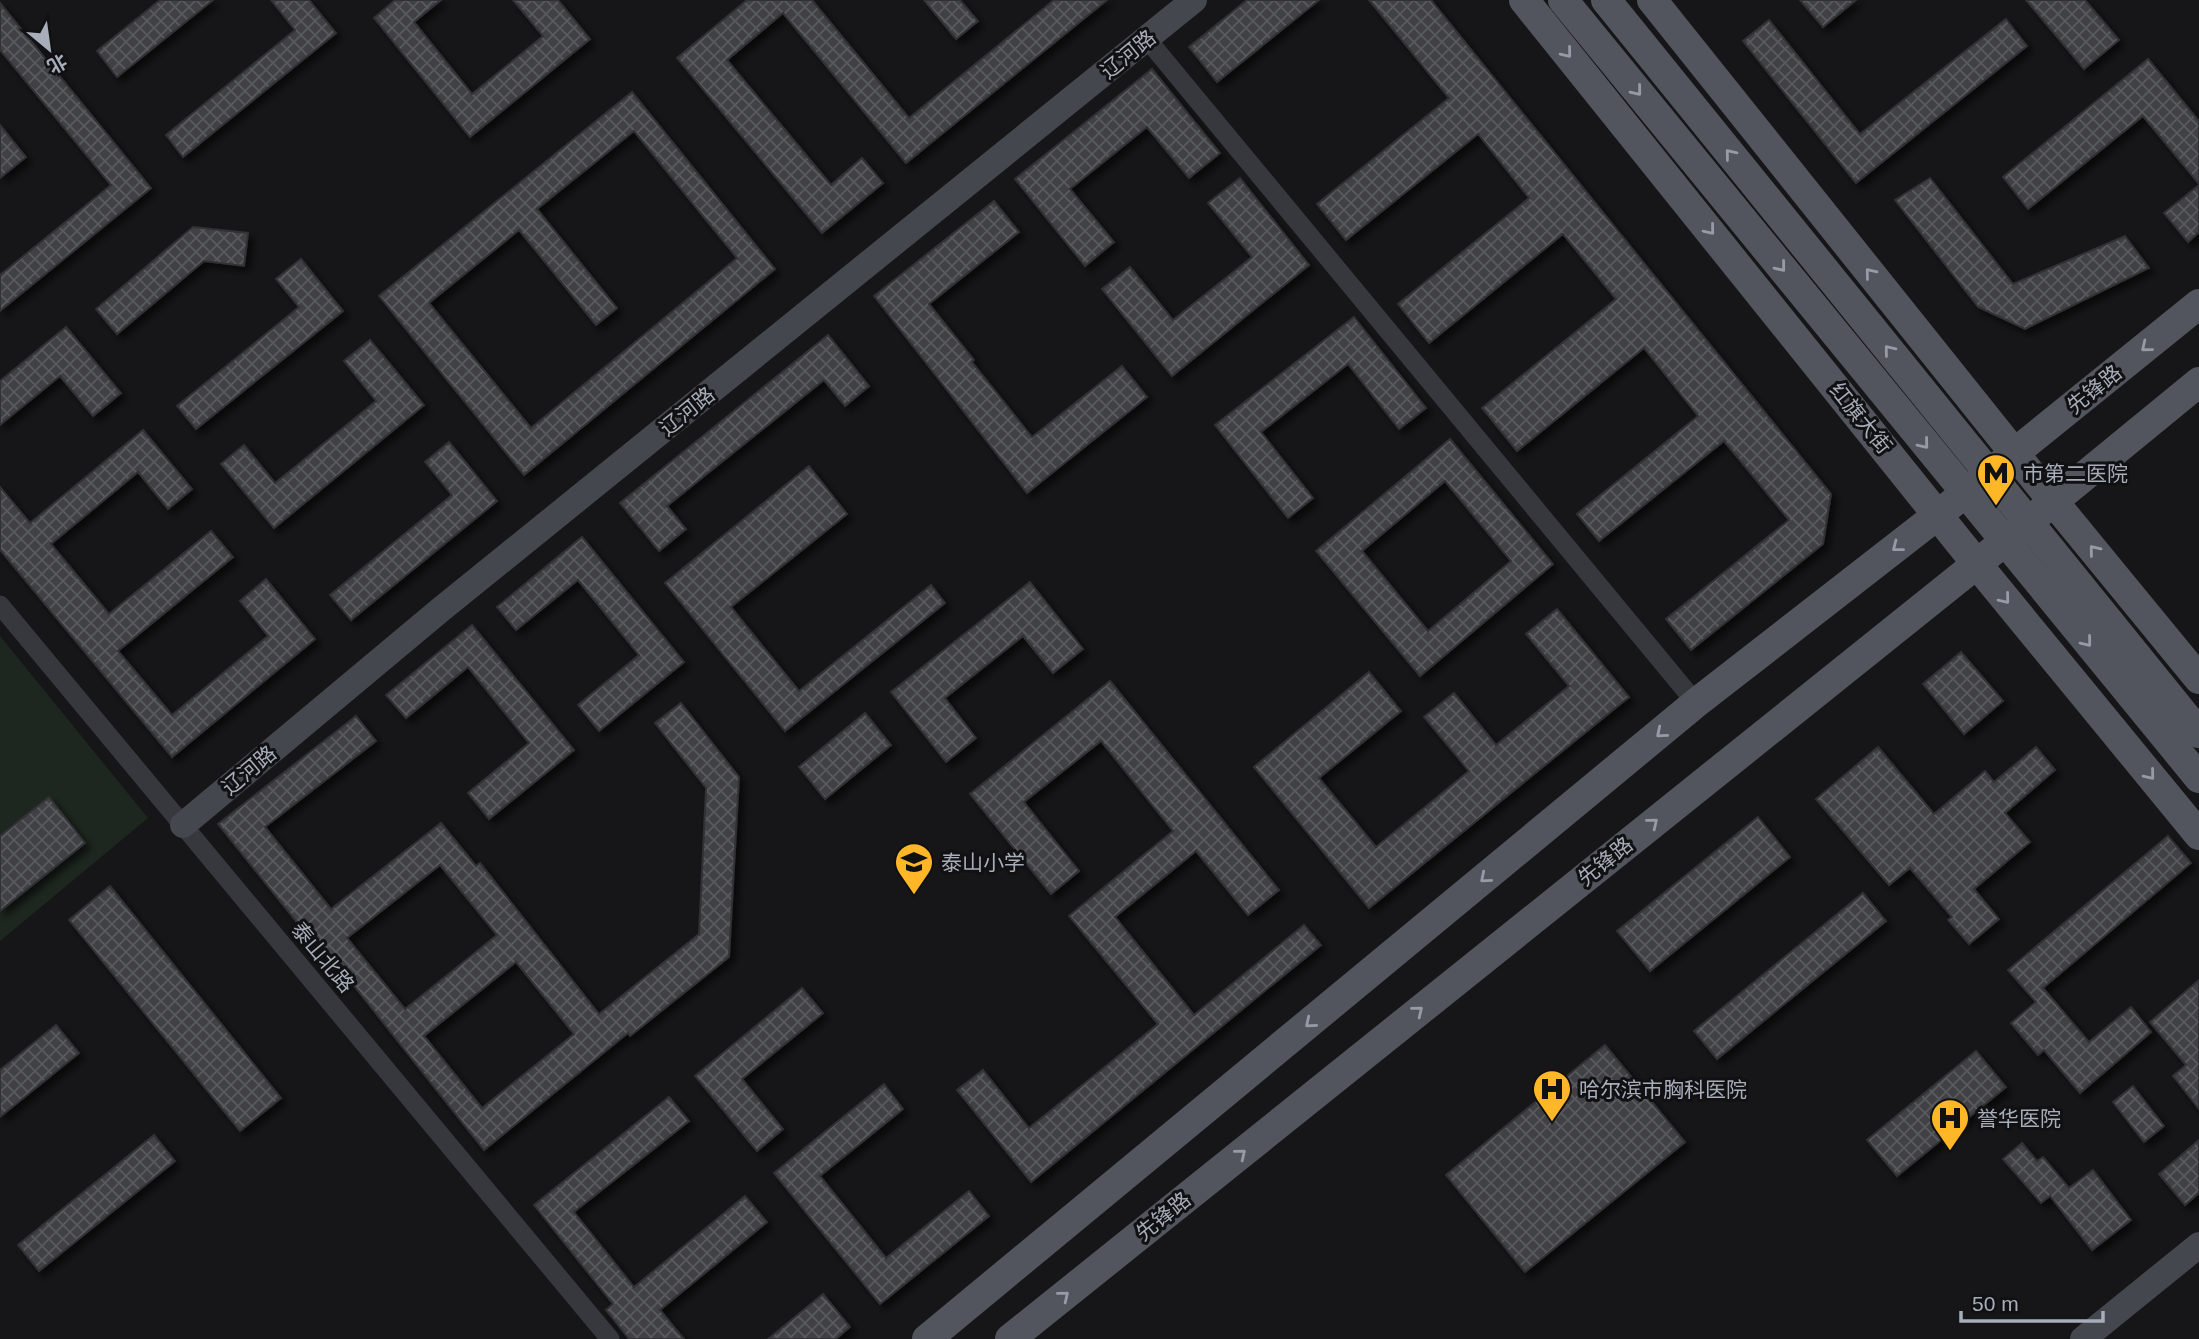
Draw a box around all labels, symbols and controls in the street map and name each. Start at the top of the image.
north arrow [14,14,84,84]
street label: 辽河路 [1096,25,1160,83]
one-way arrow [1559,45,1571,58]
text: 北 [44,50,70,77]
one-way arrow [1629,82,1641,95]
one-way arrow [1726,149,1738,162]
one-way arrow [1702,222,1714,235]
one-way arrow [1772,260,1785,272]
one-way arrow [1866,268,1879,280]
one-way arrow [2141,339,2154,351]
one-way arrow [1884,345,1897,357]
street label: 先锋路 [2062,360,2126,418]
street label: 红旗大街 [1826,378,1896,458]
street label: 辽河路 [655,382,719,440]
one-way arrow [1916,436,1929,448]
metro station icon: 市第二医院 [1975,452,2017,507]
place label: 市第二医院 [2023,462,2128,485]
one-way arrow [1893,538,1905,551]
one-way arrow [2089,546,2102,558]
one-way arrow [1997,591,2010,603]
one-way arrow [2079,634,2091,647]
one-way arrow [1656,724,1668,737]
street label: 辽河路 [217,741,281,799]
one-way arrow [2141,767,2154,779]
one-way arrow [1645,818,1657,831]
street label: 先锋路 [1573,832,1637,890]
school or university icon: 泰山小学 [893,841,935,896]
place label: 泰山小学 [941,851,1025,874]
one-way arrow [1481,869,1493,882]
street label: 泰山北路 [287,917,359,997]
one-way arrow [1411,1007,1423,1020]
one-way arrow [1305,1014,1317,1027]
hospital icon: 哈尔滨市胸科医院 [1531,1068,1573,1123]
place label: 哈尔滨市胸科医院 [1579,1078,1747,1101]
hospital icon: 誉华医院 [1929,1097,1971,1152]
place label: 誉华医院 [1977,1107,2061,1130]
one-way arrow [1233,1149,1245,1162]
street label: 先锋路 [1131,1187,1195,1245]
scale bar [1961,1280,2103,1324]
one-way arrow [1056,1292,1068,1305]
text: 50 m [1972,1292,2019,1315]

